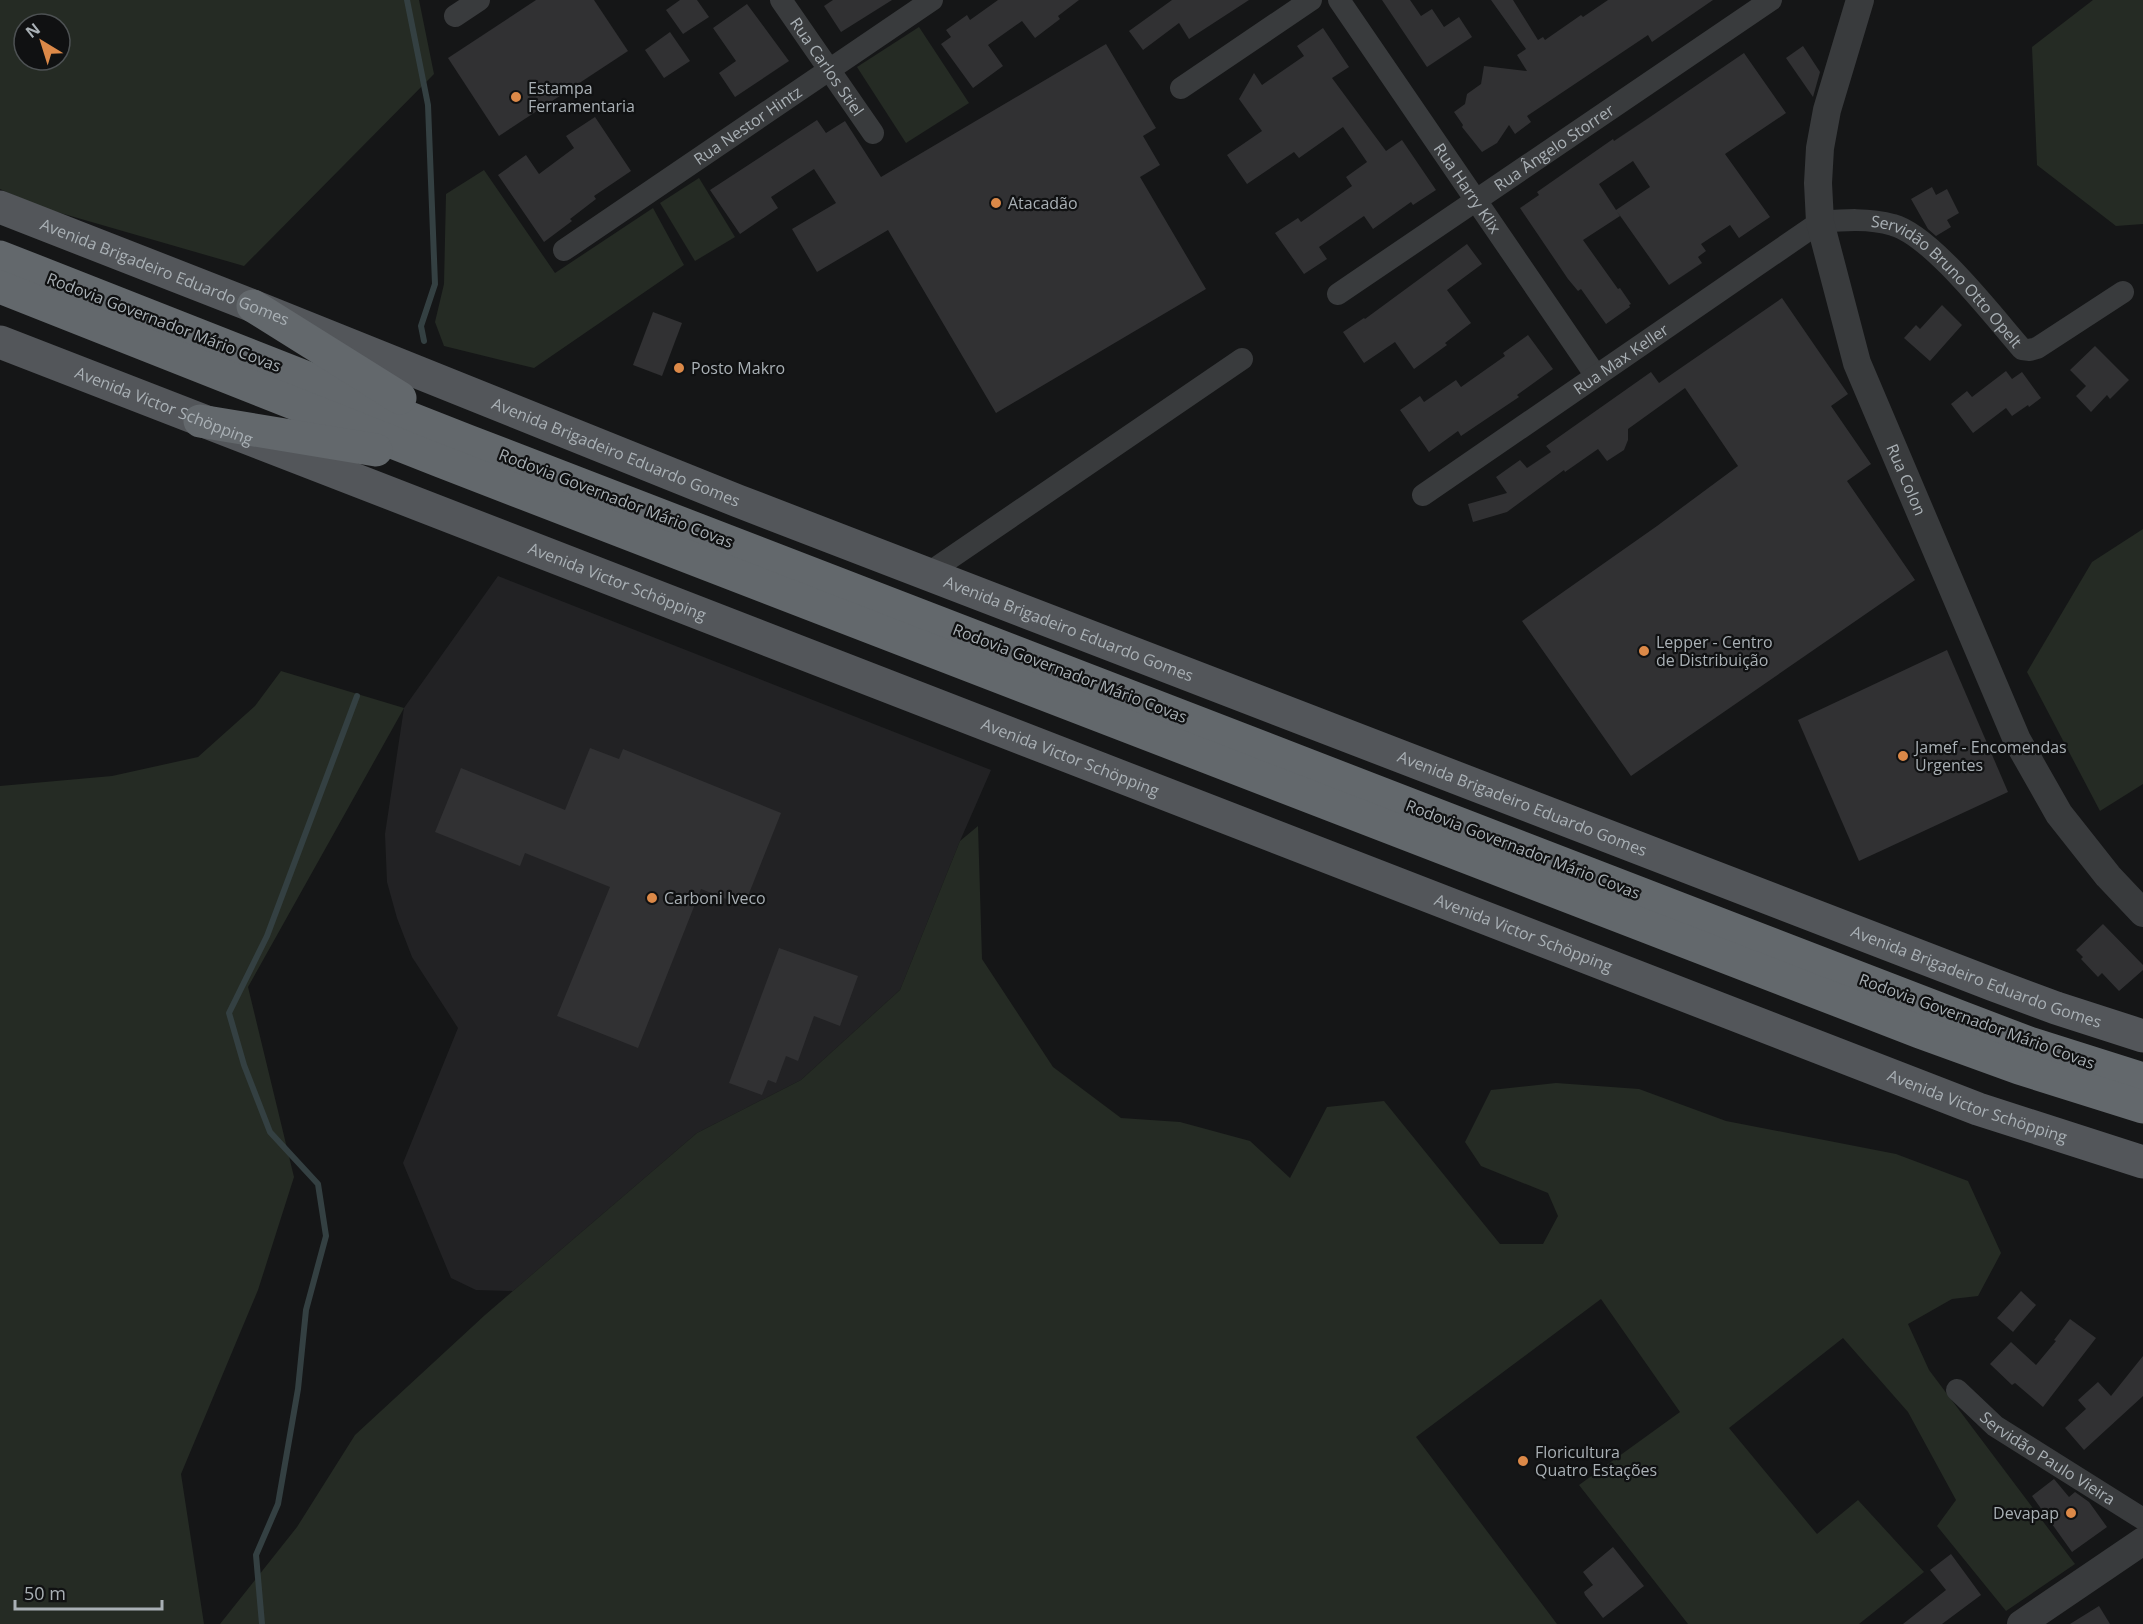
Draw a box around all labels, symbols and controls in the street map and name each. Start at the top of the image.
north arrow [12,12,72,72]
street label: Rua Carlos Stiel [785,13,869,120]
text: N [21,18,45,43]
place label: Estampa Ferramentaria [528,77,635,117]
street label: Rua Nestor Hintz [689,81,806,170]
marker: Estampa Ferramentaria [509,90,523,104]
street label: Rua Ângelo Storrer [1489,98,1619,196]
street label: Rua Harry Klix [1429,139,1507,238]
place label: Atacadão [1008,192,1078,214]
marker: Atacadão [989,196,1003,210]
street label: Servidão Bruno Otto Opelt [1870,210,2027,353]
street label: Avenida Brigadeiro Eduardo Gomes [37,213,293,330]
street label: Rodovia Governador Mário Covas [44,267,284,377]
street label: Rua Max Keller [1569,318,1673,400]
place label: Posto Makro [691,357,785,379]
street label: Avenida Victor Schöpping [72,361,257,450]
marker: Posto Makro [672,361,686,375]
street label: Avenida Brigadeiro Eduardo Gomes [489,392,743,512]
street label: Rua Colon [1882,440,1931,519]
street label: Rodovia Governador Mário Covas [496,443,736,553]
street label: Avenida Victor Schöpping [525,537,710,626]
street label: Avenida Brigadeiro Eduardo Gomes [941,570,1197,687]
street label: Rodovia Governador Mário Covas [950,618,1190,728]
place label: Lepper - Centro de Distribuição [1656,631,1773,671]
marker: Lepper - Centro de Distribuição [1637,644,1651,658]
street label: Avenida Victor Schöpping [978,713,1163,802]
place label: Jamef - Encomendas Urgentes [1913,736,2067,776]
street label: Avenida Brigadeiro Eduardo Gomes [1394,745,1650,861]
marker: Jamef - Encomendas Urgentes [1896,749,1910,763]
street label: Rodovia Governador Mário Covas [1403,794,1643,904]
place label: Carboni Iveco [664,887,766,909]
street label: Avenida Victor Schöpping [1431,888,1616,977]
marker: Carboni Iveco [645,891,659,905]
street label: Avenida Brigadeiro Eduardo Gomes [1848,920,2104,1033]
street label: Rodovia Governador Mário Covas [1856,968,2098,1074]
street label: Avenida Victor Schöpping [1884,1064,2070,1148]
street label: Servidão Paulo Vieira [1975,1406,2120,1510]
place label: Floricultura Quatro Estações [1535,1441,1657,1481]
marker: Floricultura Quatro Estações [1516,1454,1530,1468]
place label: Devapap [1993,1502,2059,1524]
marker: Devapap [2064,1506,2078,1520]
scale bar [15,1573,162,1611]
text: 50 m [24,1581,66,1605]

